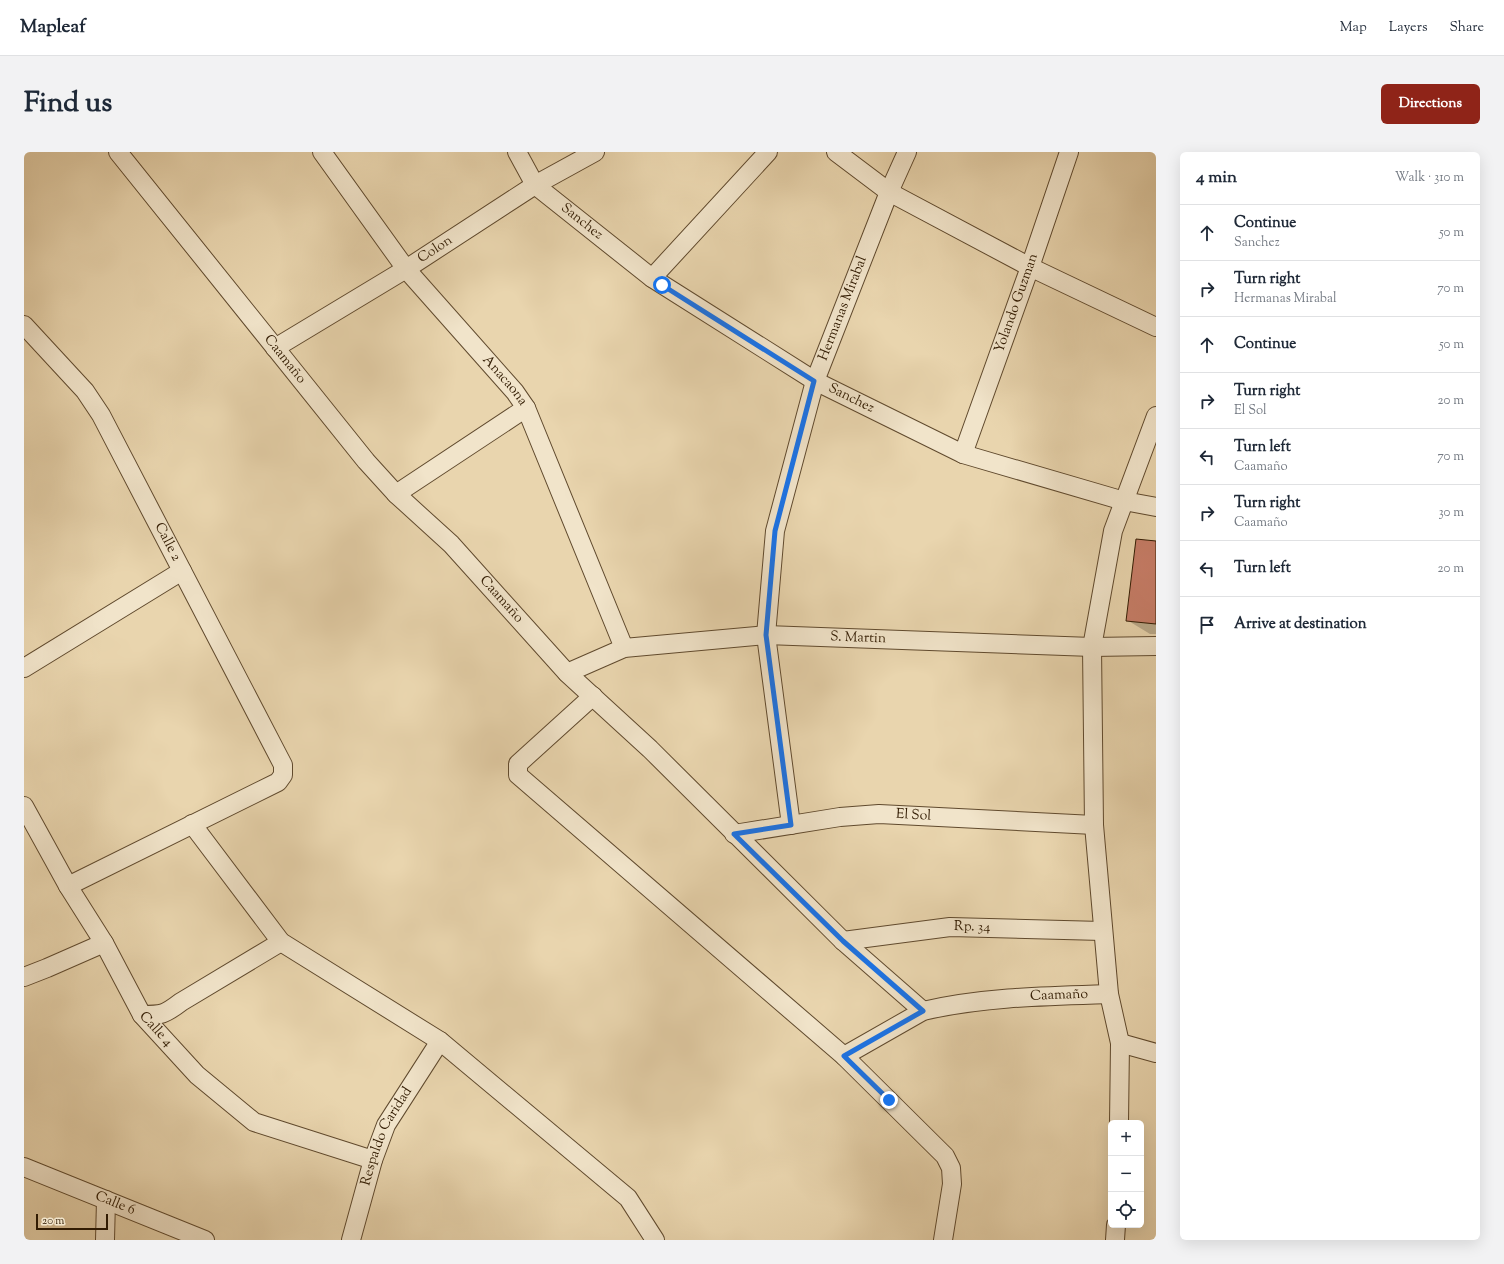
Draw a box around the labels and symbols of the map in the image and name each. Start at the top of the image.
street label: Sanchez [556,199,607,245]
street label: Colon [414,231,457,269]
street label: Yolando Guzman [990,251,1044,356]
street label: Hermanas Mirabal [814,253,873,364]
route start [653,276,671,294]
street label: Caamaño [259,331,311,389]
street label: Anacaona [477,351,532,411]
street label: Sanchez [825,379,877,419]
street label: Calle 2 [149,519,186,565]
street label: Caamaño [474,571,528,628]
street label: S. Martin [830,627,886,649]
street label: El Sol [895,805,932,827]
street label: Rp. 34 [954,917,991,938]
street label: Caamaño [1030,985,1089,1007]
street label: Calle 4 [134,1007,177,1052]
street label: Respaldo Caridad [356,1083,418,1188]
route end [880,1091,898,1109]
street label: Calle 6 [92,1187,138,1221]
scale bar [36,1212,108,1231]

